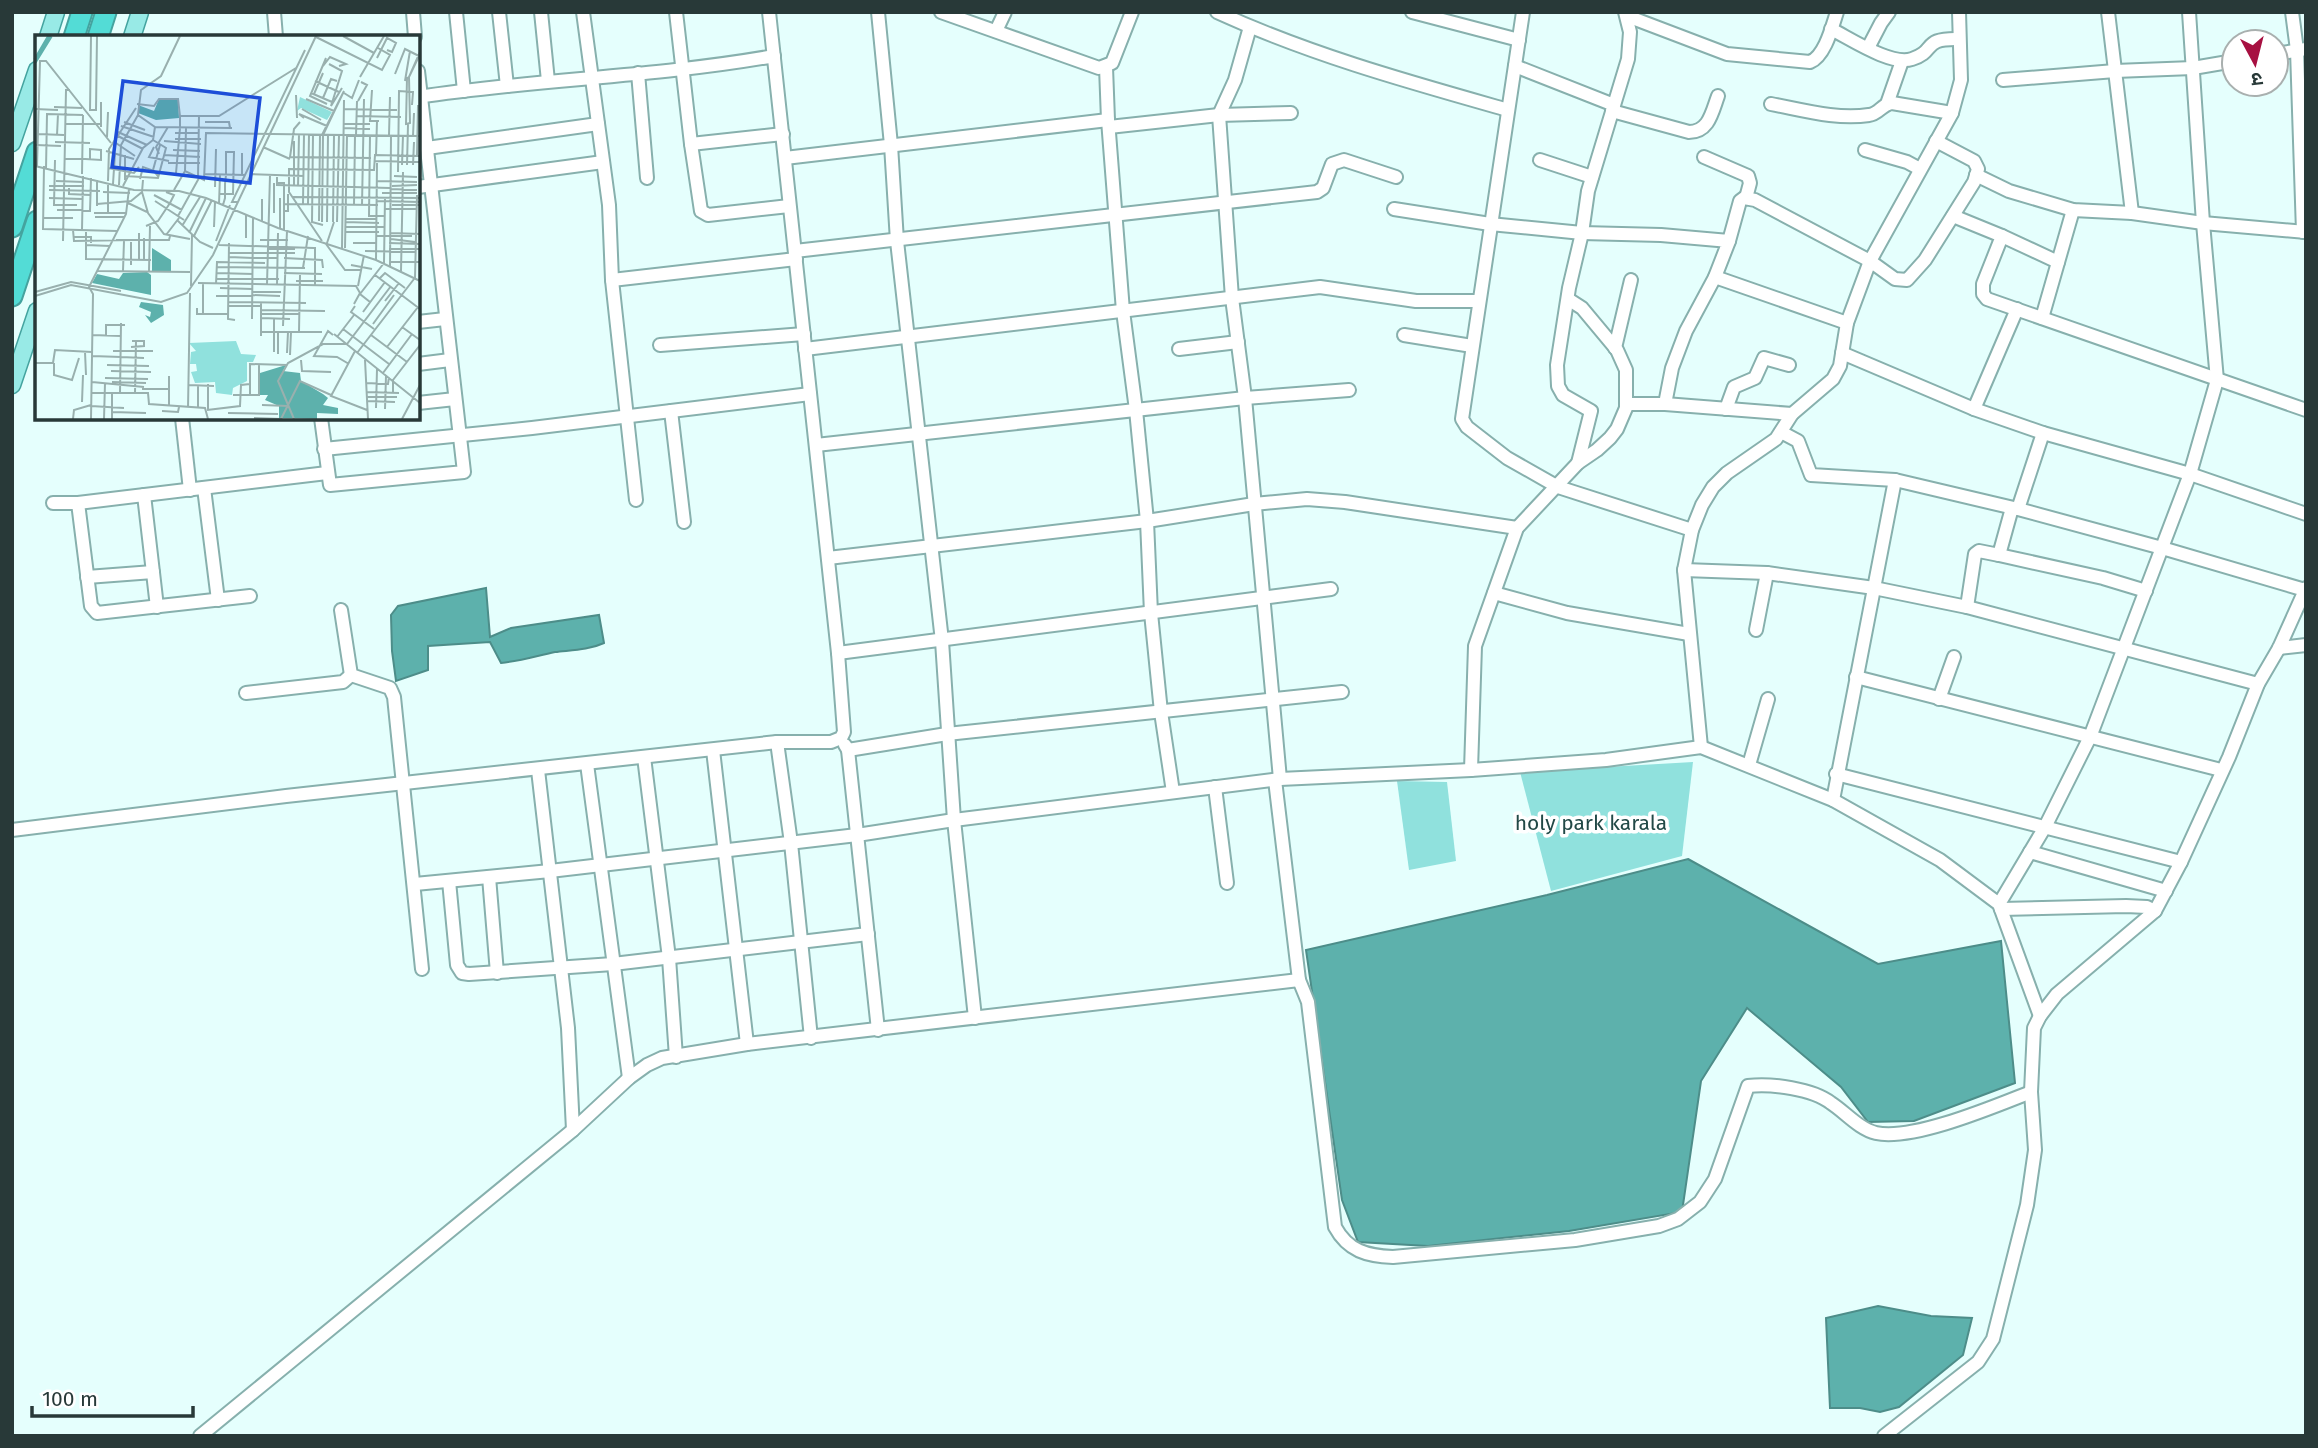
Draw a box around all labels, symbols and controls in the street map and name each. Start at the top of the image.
north arrow [2220,28,2290,98]
inset map [35,35,420,420]
text: उ [2249,67,2264,92]
park label: holy park karala [1515,810,1667,836]
scale bar [32,1374,192,1418]
text: 100 m [42,1386,98,1412]

